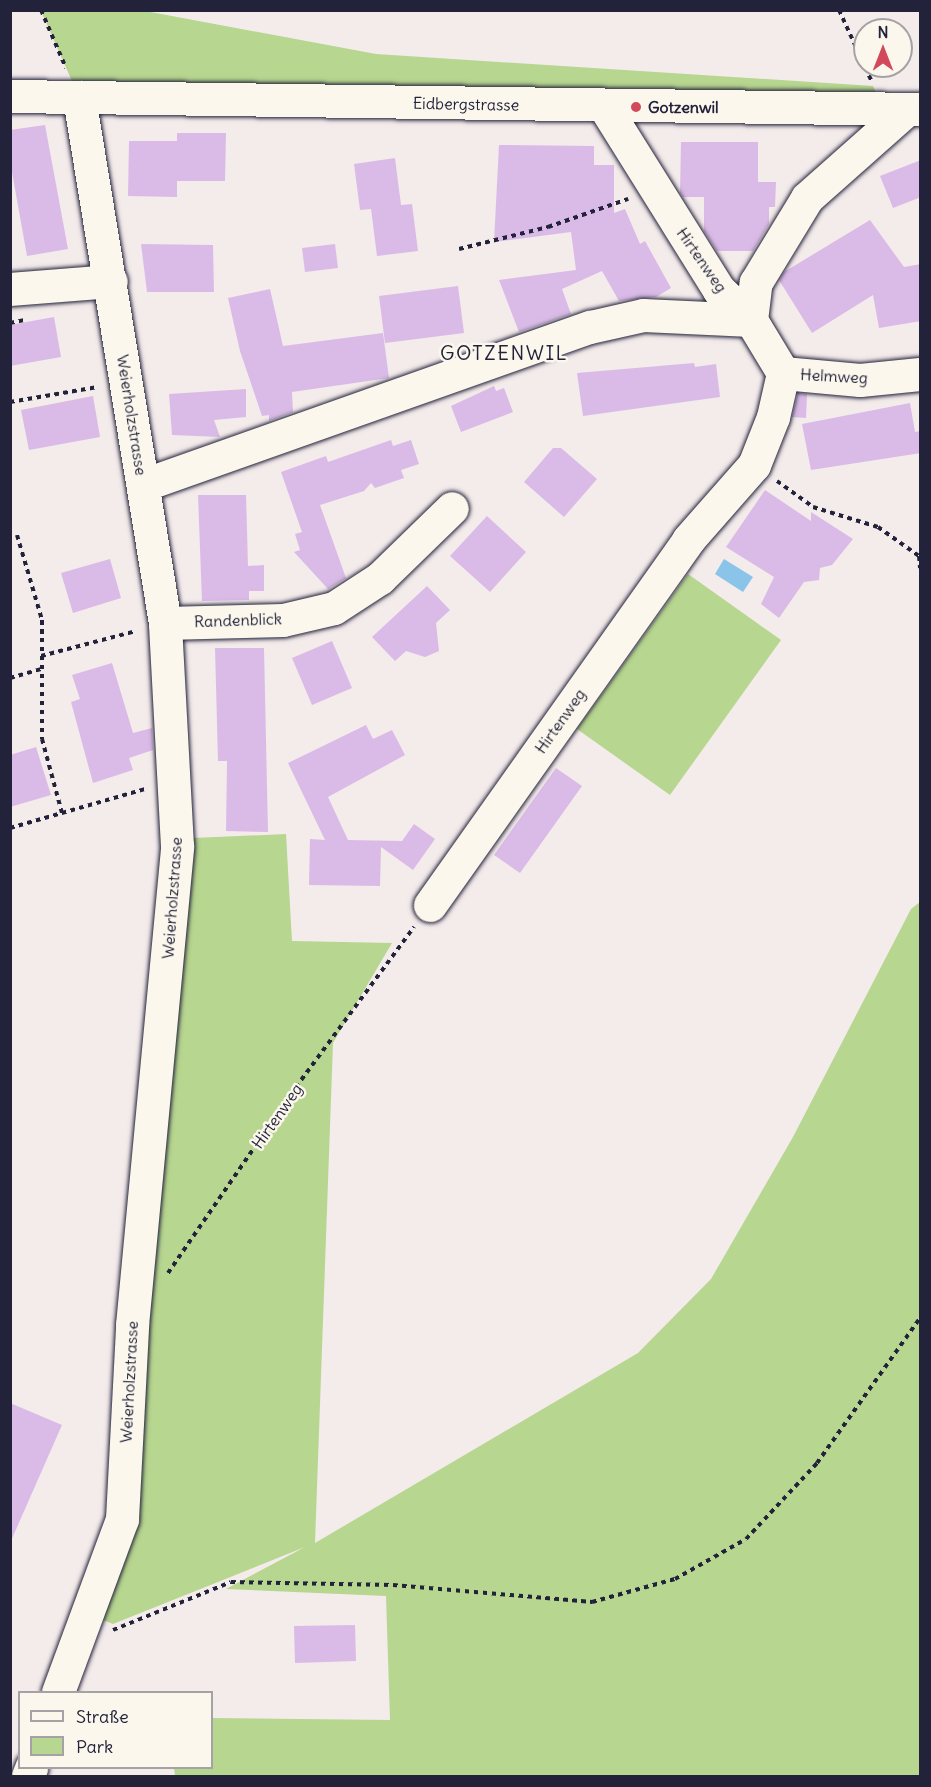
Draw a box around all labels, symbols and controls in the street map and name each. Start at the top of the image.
north arrow [853,18,913,78]
text: N [877,22,889,42]
street label: Eidbergstrasse [413,93,519,115]
place label: Gotzenwil [648,97,719,117]
marker: Gotzenwil [629,100,643,114]
street label: Hirtenweg [673,224,731,296]
district label: GOTZENWIL [440,340,568,364]
street label: Weierholzstrasse [113,353,151,477]
street label: Helmweg [800,365,868,387]
street label: Randenblick [194,609,282,631]
street label: Hirtenweg [531,685,589,757]
street label: Weierholzstrasse [158,836,186,960]
street label: Hirtenweg [248,1080,306,1152]
street label: Weierholzstrasse [116,1321,142,1443]
legend [18,1691,213,1769]
text: Straße [76,1705,129,1728]
text: Park [76,1735,113,1758]

